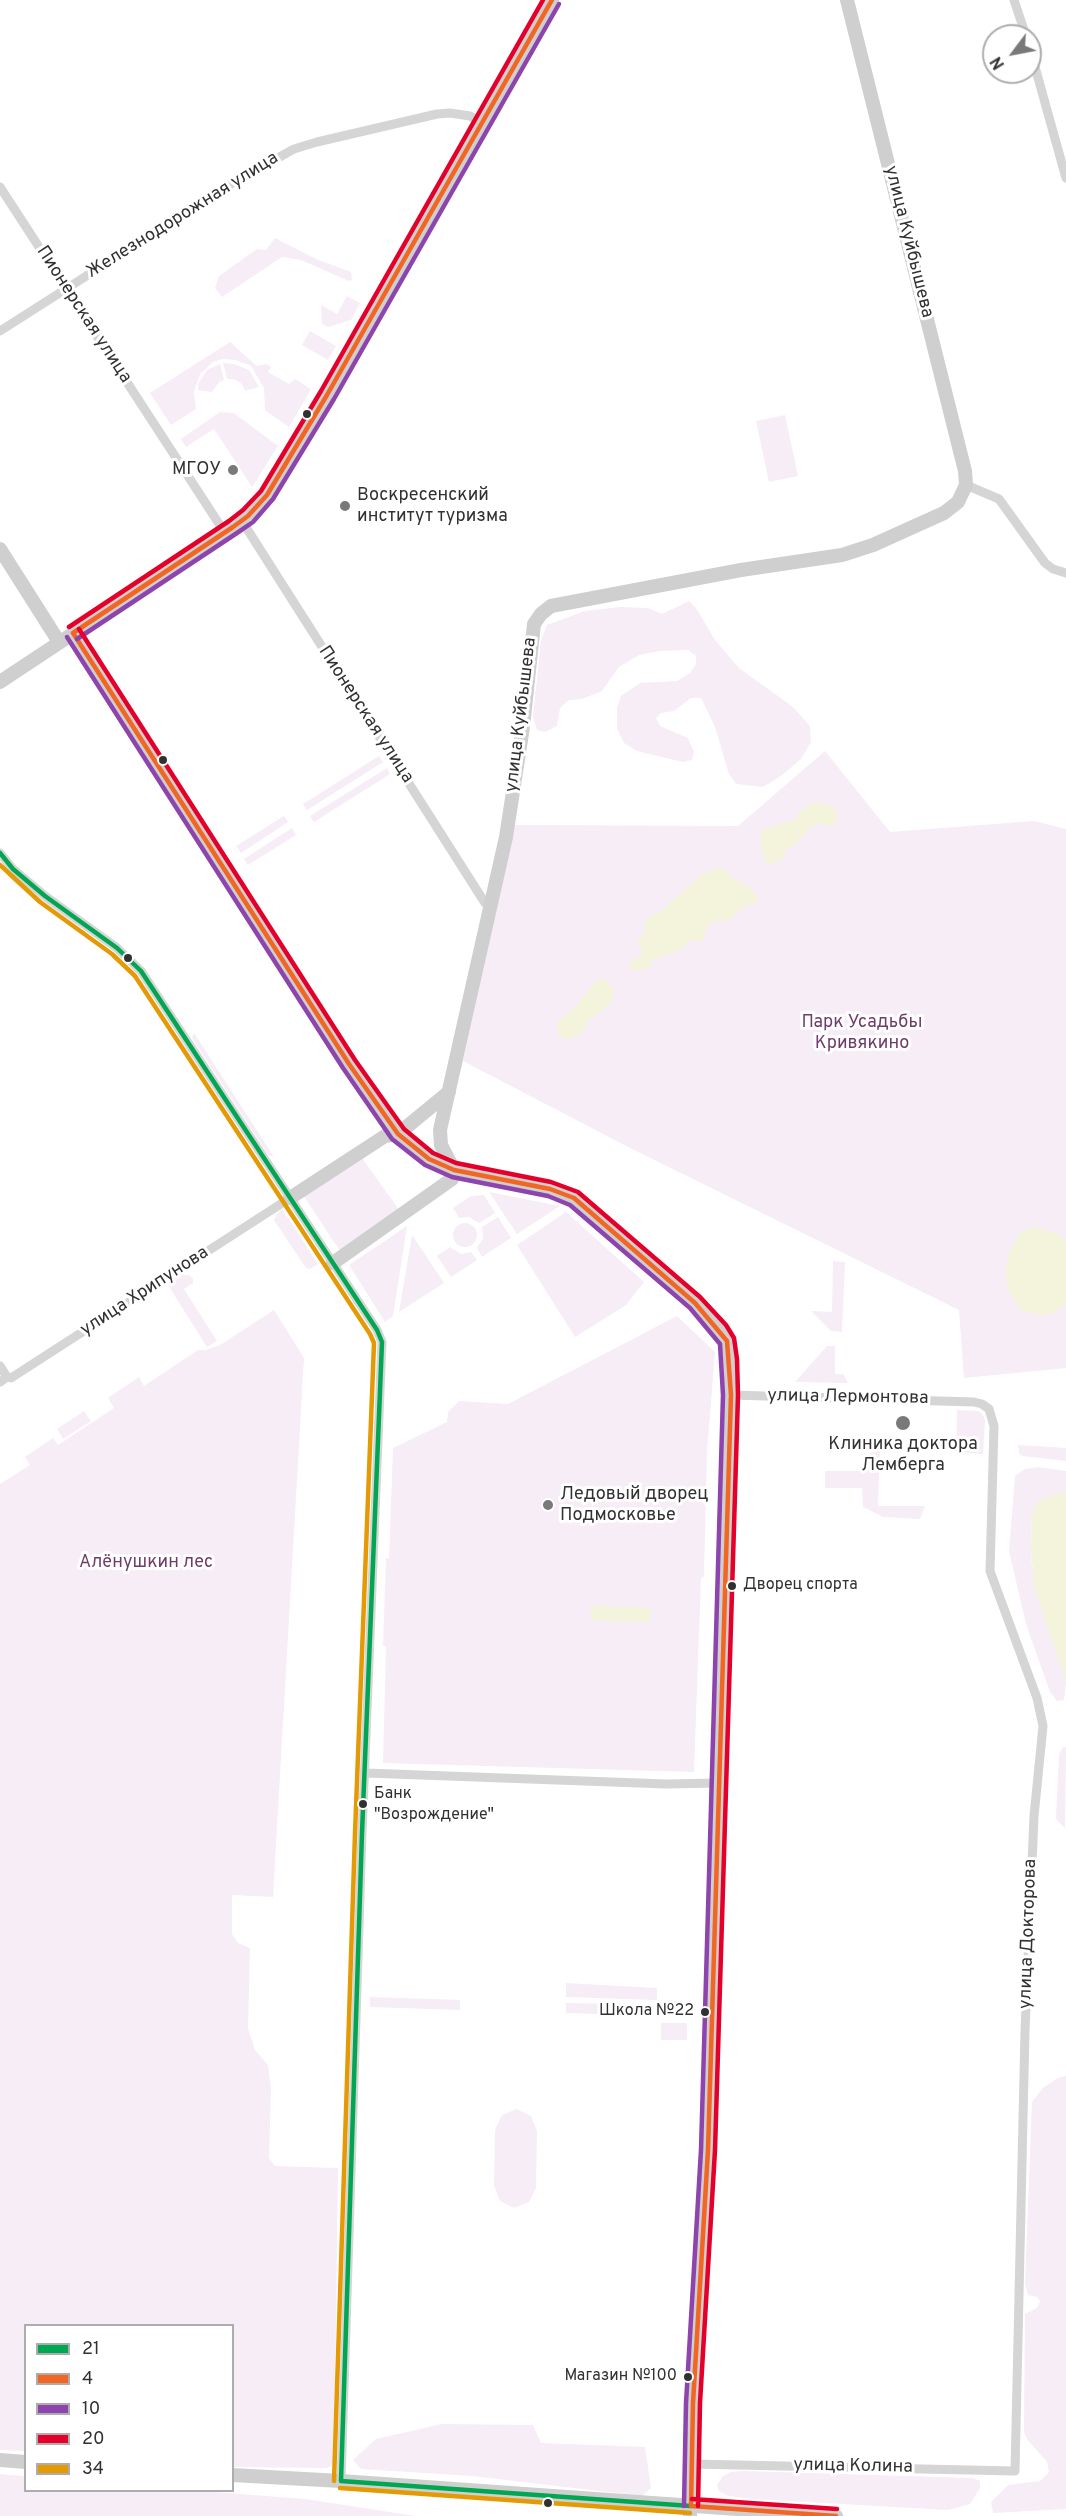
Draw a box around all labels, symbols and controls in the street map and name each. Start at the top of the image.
north arrow [982,24,1042,84]
text: N [987,52,1010,73]
street label: Железнодорожная улица [83,148,283,284]
street label: улица Куйбышева [879,164,937,320]
street label: Пионерская улица [31,242,135,388]
unlabelled marker [301,408,313,420]
place label: МГОУ [172,459,221,481]
marker: МГОУ [226,463,240,477]
place label: Воскресенский институт туризма [357,485,508,528]
marker: Воскресенский институт туризма [338,499,352,513]
street label: улица Куйбышева [502,636,542,794]
street label: Пионерская улица [313,642,417,788]
unlabelled marker [157,754,169,766]
unlabelled marker [122,952,134,964]
park label: Парк Усадьбы Кривякино [802,1012,922,1054]
street label: улица Хрипунова [77,1243,213,1341]
street label: улица Лермонтова [767,1386,929,1410]
marker: Клиника доктора Лемберга [894,1414,912,1432]
place label: Клиника доктора Лемберга [828,1434,978,1476]
place label: Ледовый дворец Подмосковье [560,1484,708,1526]
marker: Ледовый дворец Подмосковье [541,1498,555,1512]
park label: Алёнушкин лес [79,1552,213,1574]
place label: Дворец спорта [743,1576,858,1596]
marker: Дворец спорта [726,1580,738,1592]
place label: Банк "Возрождение" [374,1785,494,1823]
marker: Банк "Возрождение" [357,1798,369,1810]
street label: улица Докторова [1016,1859,1042,2009]
place label: Школа №22 [599,2002,694,2022]
marker: Школа №22 [699,2006,711,2018]
legend [24,2324,234,2492]
text: 21 [82,2338,100,2361]
place label: Магазин №100 [564,2367,677,2387]
text: 4 [82,2368,93,2391]
marker: Магазин №100 [682,2371,694,2383]
text: 10 [82,2398,100,2421]
text: 20 [82,2428,105,2451]
street label: улица Колина [793,2455,913,2479]
text: 34 [82,2458,104,2481]
unlabelled marker [542,2497,554,2509]

